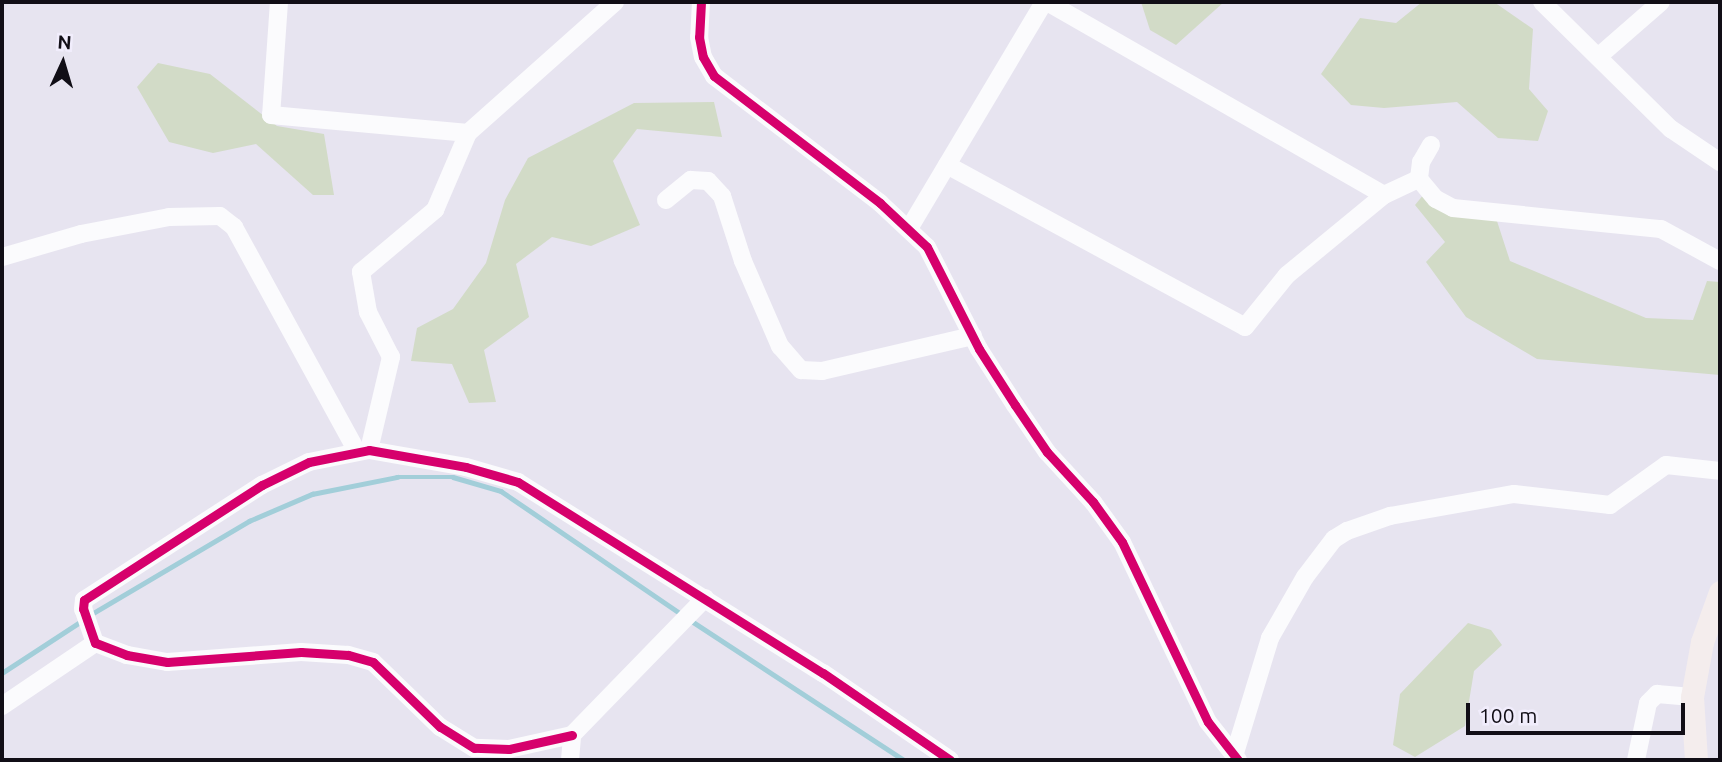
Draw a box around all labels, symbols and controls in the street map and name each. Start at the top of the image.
north arrow [28,28,98,98]
text: N [57,31,72,54]
scale bar [1470,688,1689,732]
text: 100 m [1479,703,1537,727]

